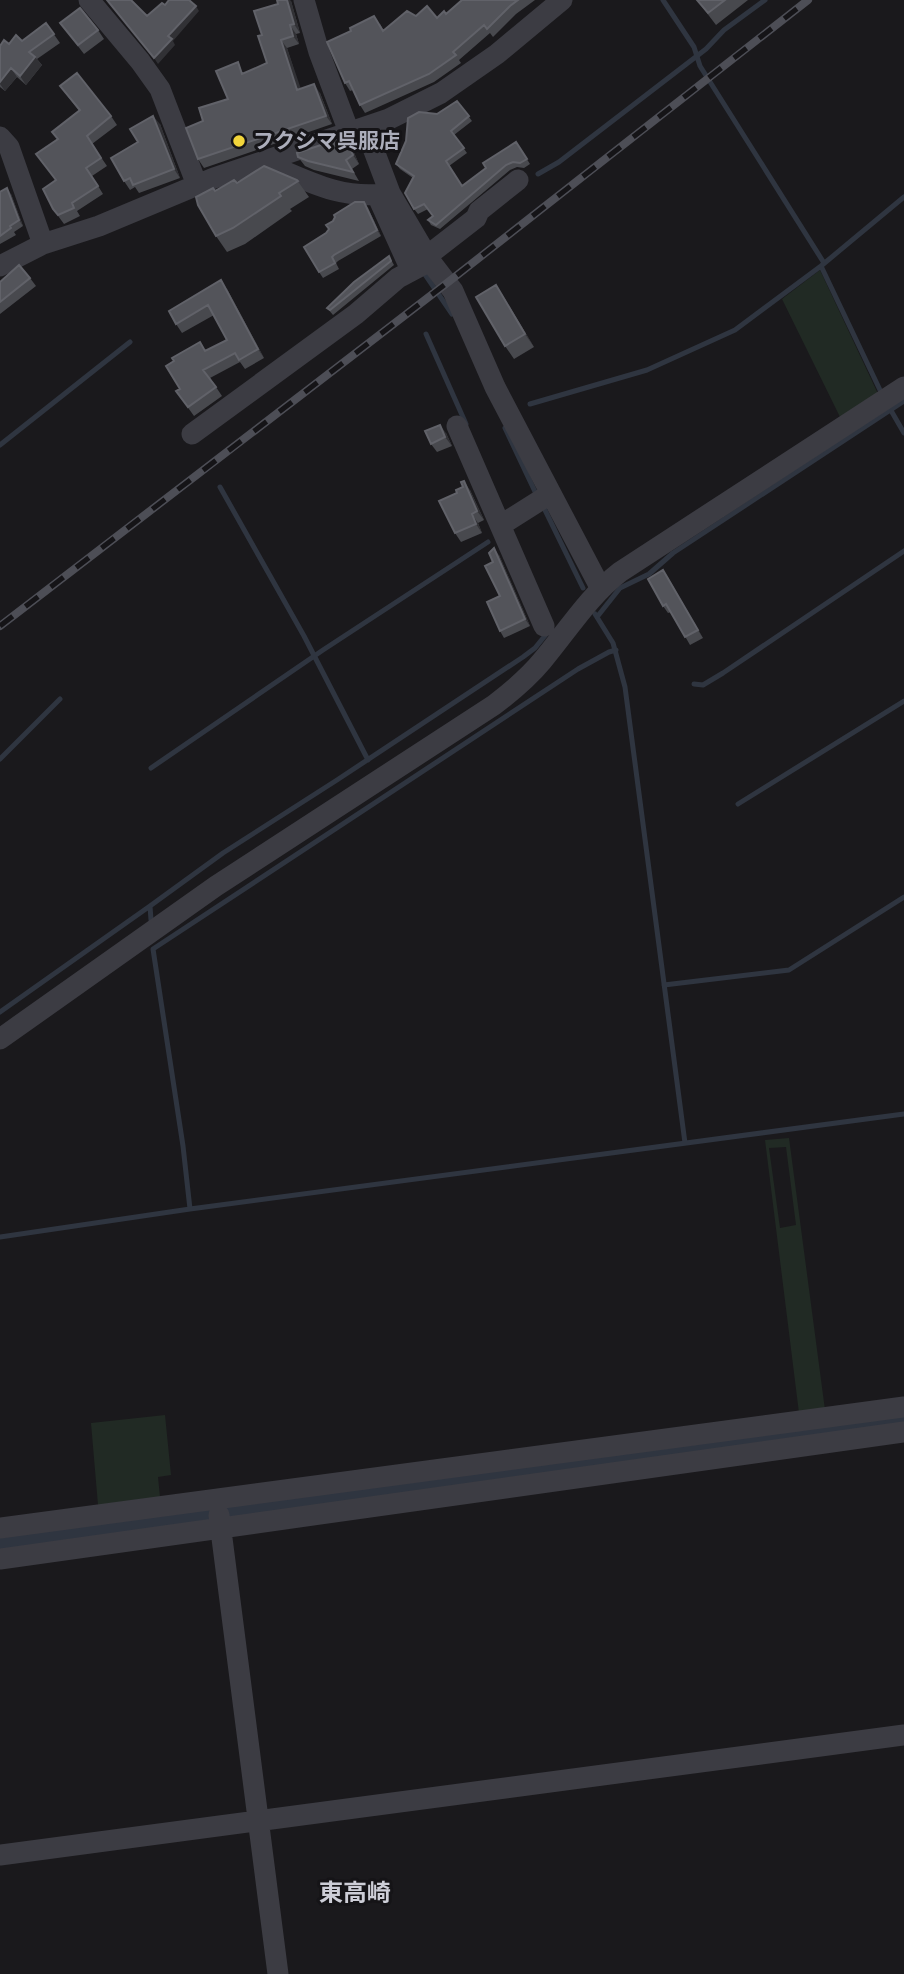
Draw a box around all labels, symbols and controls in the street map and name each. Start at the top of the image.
place label: フクシマ呉服店 [253,129,400,154]
marker: フクシマ呉服店 [231,133,247,149]
district label: 東高崎 [319,1879,391,1908]

